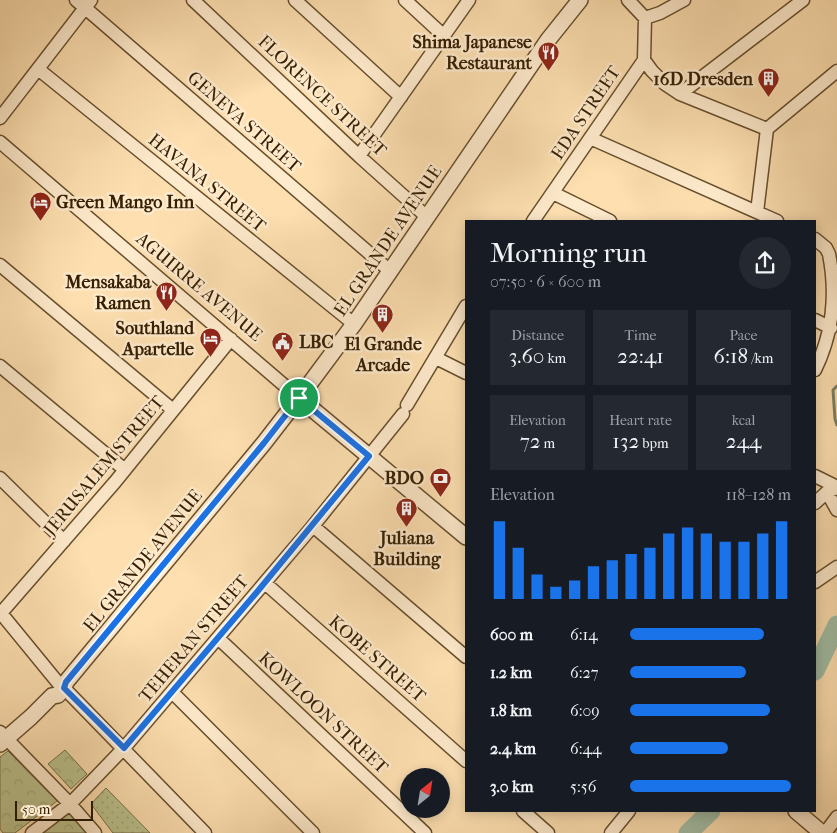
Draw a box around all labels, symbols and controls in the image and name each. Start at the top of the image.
street label: FLORENCE STREET [254,31,391,161]
place label: Shima Japanese Restaurant [413,32,533,74]
restaurant icon: Shima Japanese Restaurant [536,40,560,71]
street label: EDA STREET [547,61,625,164]
street label: GENEVA STREET [183,67,306,177]
building icon: 16D Dresden [757,67,781,98]
place label: 16D Dresden [653,69,754,90]
street label: HAVANA STREET [144,129,270,237]
street label: EL GRANDE AVENUE [330,162,446,320]
hotel icon: Green Mango Inn [28,190,52,221]
place label: Green Mango Inn [56,192,195,213]
street label: AGUIRRE AVENUE [131,228,266,346]
text: Morning run [490,236,647,269]
button: share [739,237,791,289]
place label: Mensakaba Ramen [64,272,152,314]
text: 07:50 · 6 × 600 m [490,272,601,291]
restaurant icon: Mensakaba Ramen [155,280,179,311]
building icon: El Grande Arcade [371,302,395,333]
place label: Southland Apartelle [116,318,195,360]
hotel icon: Southland Apartelle [198,326,222,357]
text: Distance [511,327,564,344]
text: Time [625,327,656,344]
text: Pace [730,327,757,344]
public building icon: LBC [271,330,295,361]
place label: LBC [299,332,334,353]
place label: El Grande Arcade [344,334,422,376]
text: 3.60 [509,344,544,368]
text: 22:41 [617,344,664,368]
text: 6:18 [714,344,748,368]
text: km [544,350,566,367]
text: /km [748,350,773,367]
pin [278,377,320,419]
icon: arrive [285,384,313,412]
street label: JERUSALEM STREET [38,391,169,542]
text: Elevation [509,412,566,429]
text: Heart rate [609,412,672,429]
text: kcal [732,412,755,429]
text: 72 [520,429,541,453]
text: 132 [612,429,639,453]
text: 244 [726,429,761,453]
text: m [541,435,555,452]
text: bpm [639,435,669,452]
bank icon: BDO [428,466,452,497]
place label: BDO [384,468,424,489]
text: Elevation [490,485,555,504]
text: 118–128 m [726,485,791,504]
street label: EL GRANDE AVENUE [79,486,207,636]
building icon: Juliana Building [395,496,419,527]
place label: Juliana Building [373,528,442,570]
street label: TEHERAN STREET [135,571,254,707]
street label: KOBE STREET [324,611,430,707]
text: 600 m [490,625,533,644]
text: 6:14 [570,625,598,644]
street label: KOWLOON STREET [254,648,393,779]
text: 1.2 km [490,663,532,682]
text: 6:27 [570,663,598,682]
text: 1.8 km [490,701,532,720]
text: 6:09 [570,701,600,720]
text: 2.4 km [490,739,536,758]
text: 6:44 [570,739,602,758]
north arrow [400,768,450,818]
map controls [400,768,450,818]
text: 3.0 km [490,777,533,796]
text: 5:56 [570,777,596,796]
scale bar [15,798,92,821]
text: 50 m [22,801,50,818]

